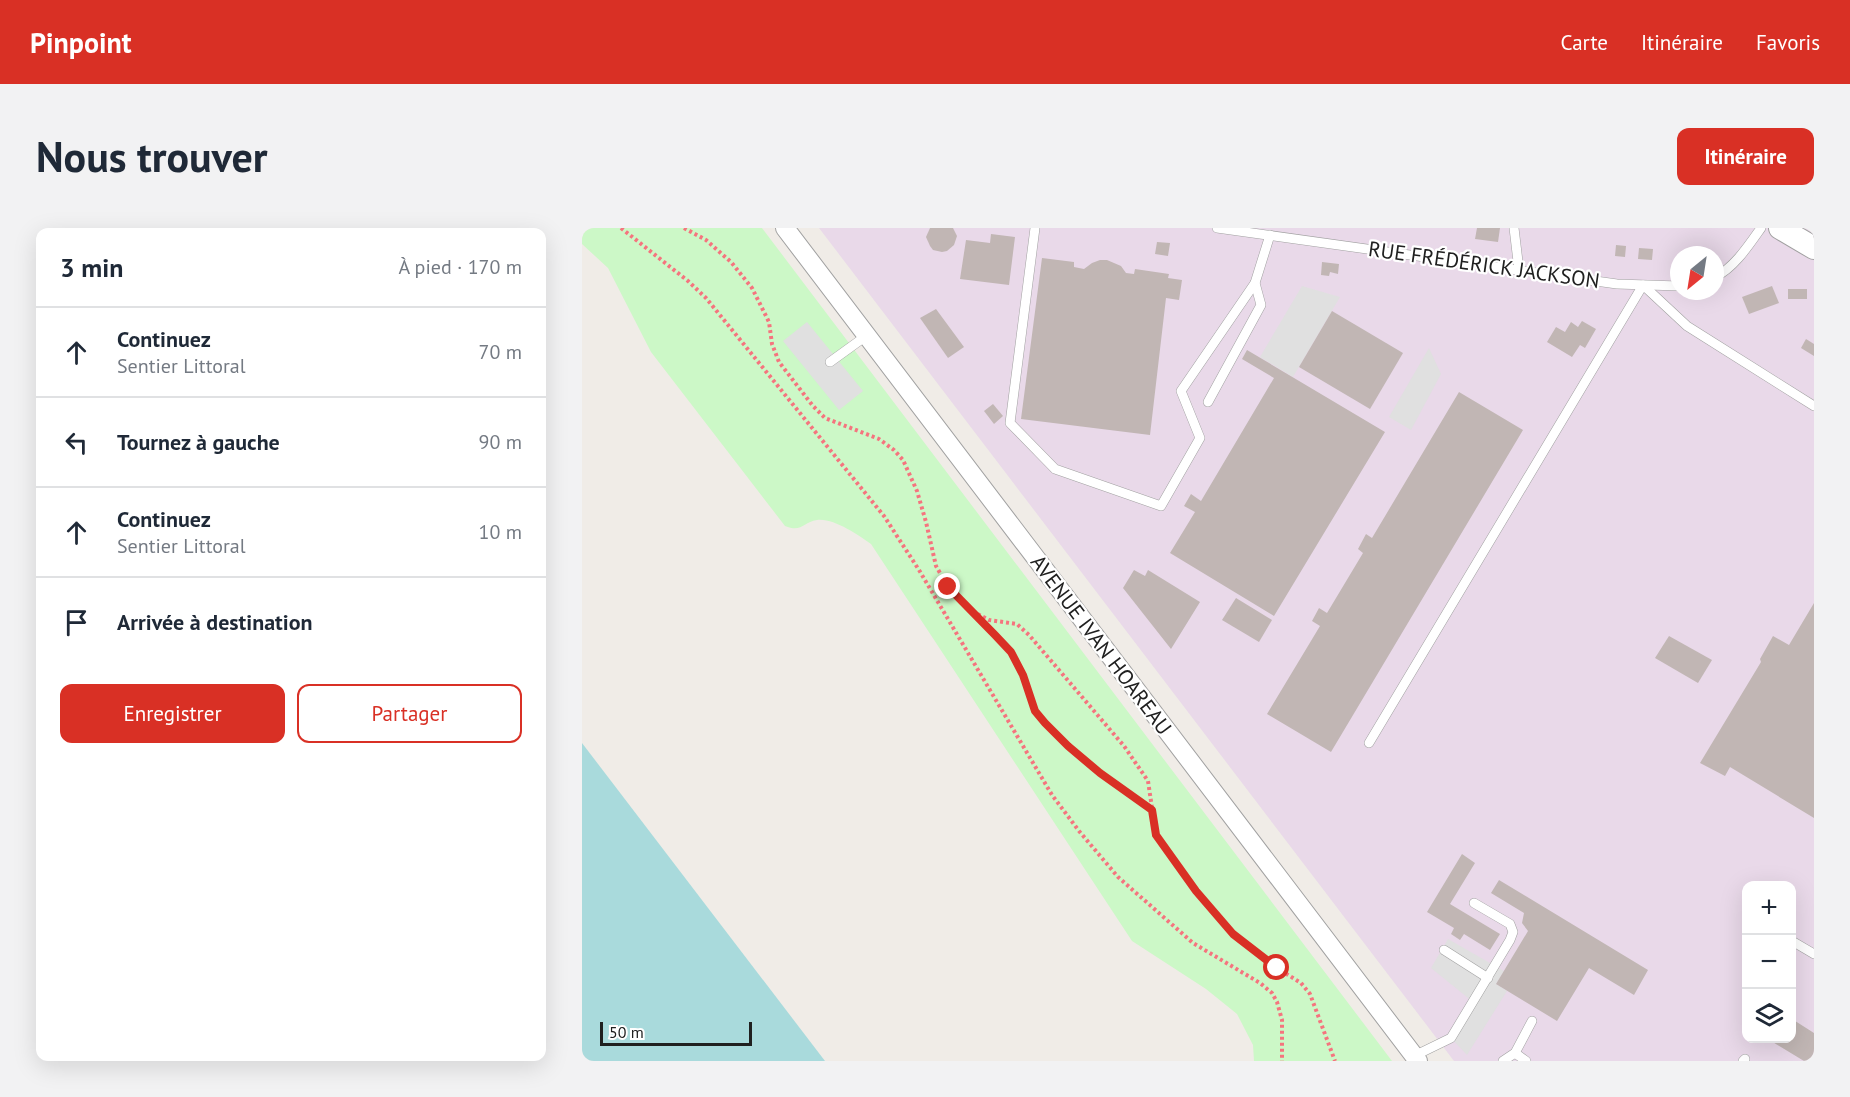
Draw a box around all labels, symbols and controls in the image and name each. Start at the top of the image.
text: Pinpoint [30,24,132,61]
text: Carte [1561,29,1608,56]
text: Itinéraire [1641,29,1723,56]
text: Favoris [1756,29,1820,56]
button: Itinéraire [1677,128,1814,185]
text: Nous trouver [36,129,267,184]
street label: RUE FRÉDÉRICK JACKSON [1367,235,1601,294]
north arrow [1670,246,1724,300]
text: 3 min [60,251,123,284]
text: À pied · 170 m [398,254,522,280]
text: Continuez [117,325,211,353]
icon: ahead [60,336,93,369]
text: 70 m [479,339,522,365]
text: Sentier Littoral [117,353,245,379]
icon: left [60,426,93,459]
text: Tournez à gauche [117,428,280,456]
text: 90 m [479,429,522,455]
text: Continuez [117,505,211,533]
icon: ahead [60,516,93,549]
text: 10 m [479,519,522,545]
text: Sentier Littoral [117,533,245,559]
street label: AVENUE IVAN HOAREAU [1025,549,1178,740]
route end [934,573,960,599]
icon: arrive [60,606,93,639]
text: Arrivée à destination [117,608,313,636]
button: Enregistrer [60,684,285,743]
button: Partager [297,684,522,743]
map controls [1742,881,1796,1043]
button: + [1742,881,1796,935]
button: − [1742,935,1796,989]
route start [1263,954,1289,980]
button: layers [1742,989,1796,1043]
scale bar [600,1019,752,1046]
text: 50 m [609,1022,644,1042]

